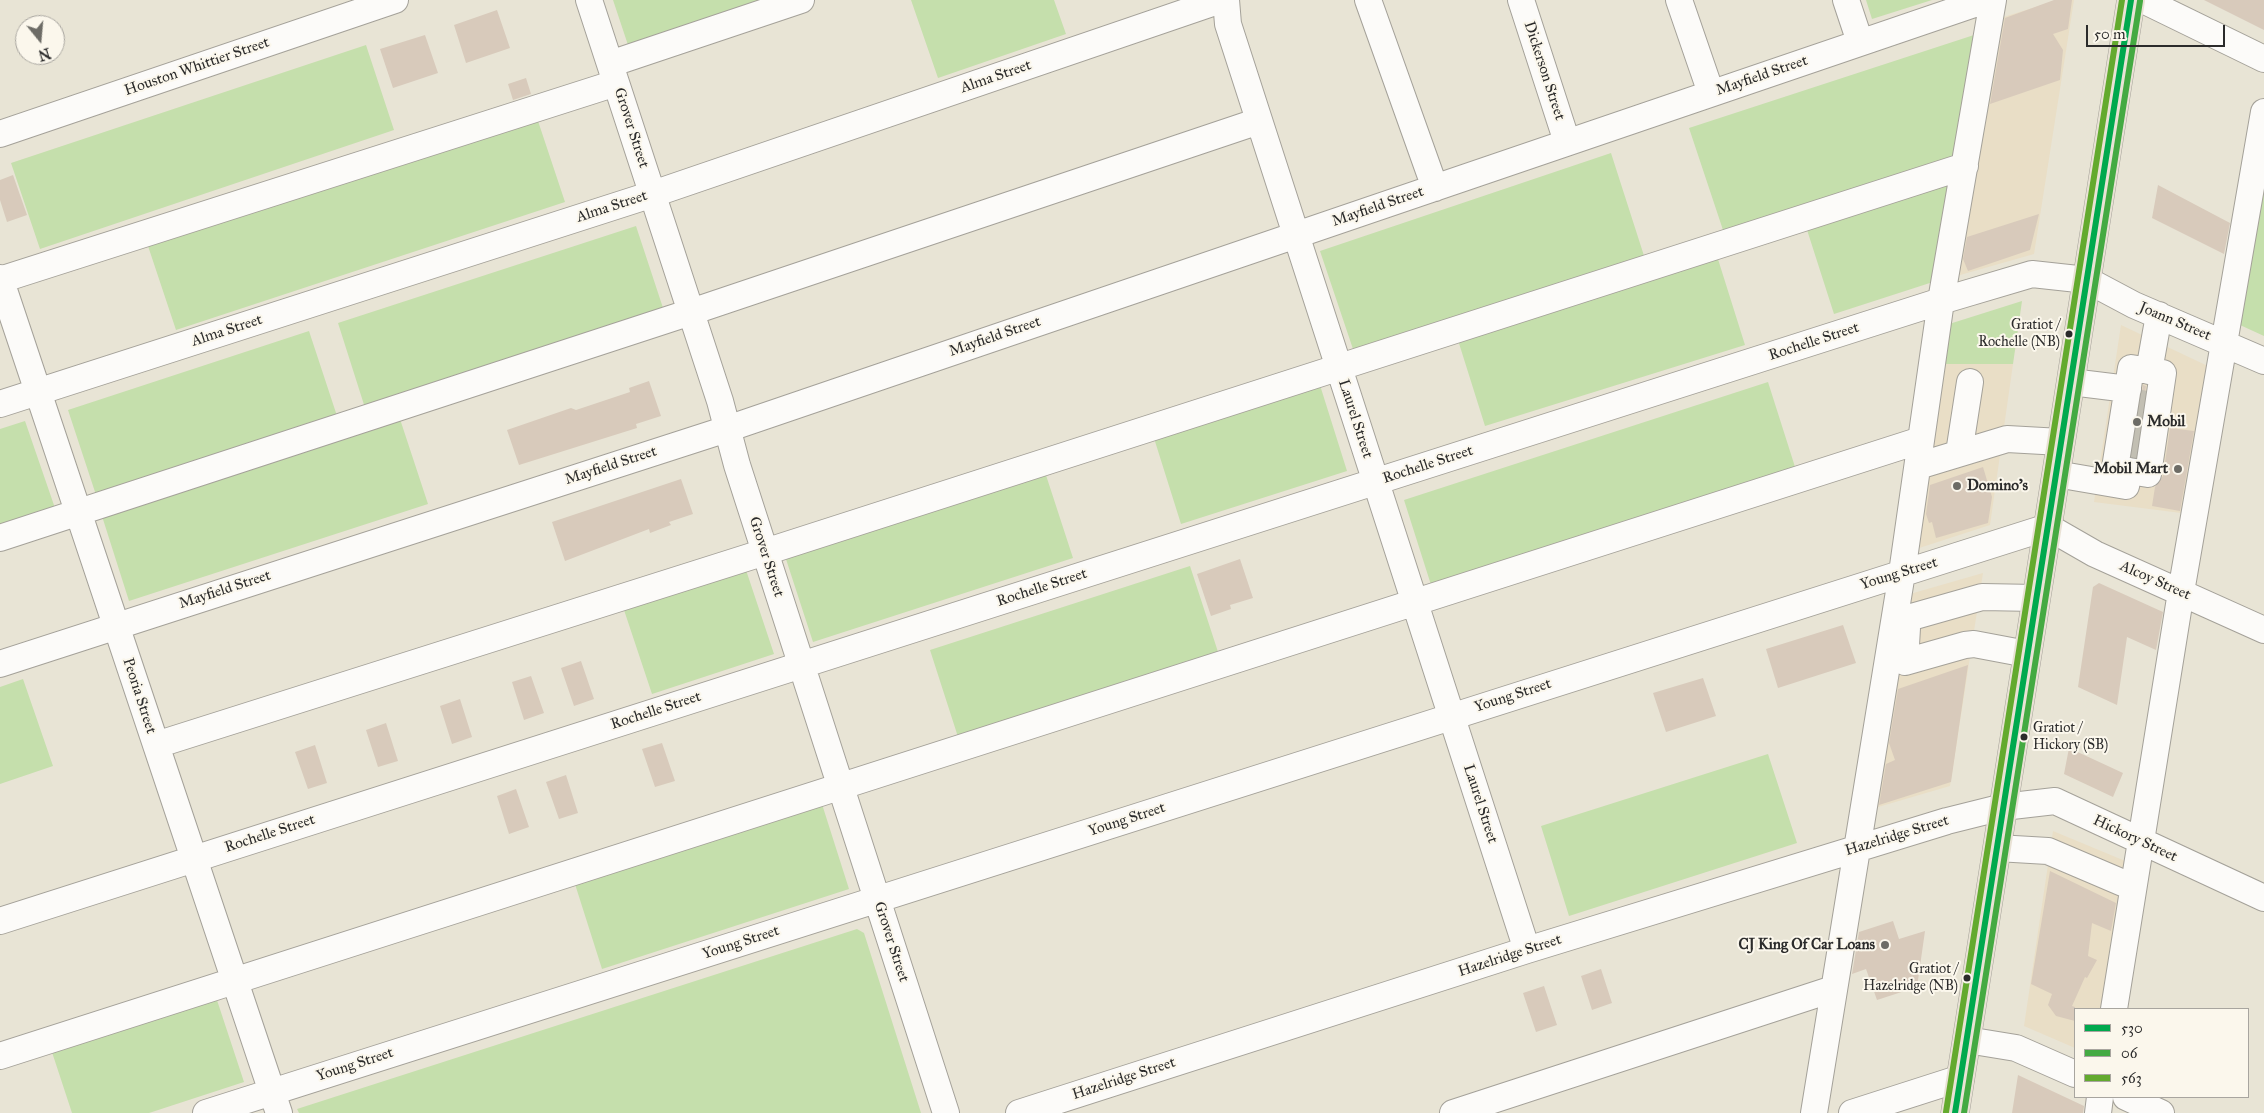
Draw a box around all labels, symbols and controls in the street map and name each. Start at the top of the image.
north arrow [15,15,65,65]
scale bar [2089,15,2228,47]
street label: Dickerson Street [1520,19,1568,123]
text: 50 m [2094,25,2126,43]
street label: Houston Whittier Street [122,34,272,100]
text: N [36,44,52,64]
street label: Mayfield Street [1714,52,1810,100]
street label: Alma Street [958,57,1034,97]
street label: Grover Street [610,86,652,170]
street label: Mayfield Street [1330,183,1426,231]
street label: Alma Street [574,187,650,227]
street label: Joann Street [2136,299,2214,345]
street label: Alma Street [189,311,265,351]
street label: Mayfield Street [947,313,1043,361]
place label: Gratiot / Rochelle (NB) [1978,318,2060,351]
street label: Rochelle Street [1767,319,1861,365]
marker: Gratiot / Rochelle (NB) [2064,329,2074,339]
street label: Laurel Street [1334,377,1376,461]
place label: Mobil [2147,413,2185,431]
marker: Mobil [2131,416,2143,428]
street label: Rochelle Street [1381,442,1475,488]
street label: Mayfield Street [563,443,659,489]
place label: Mobil Mart [2094,460,2168,478]
marker: Mobil Mart [2172,463,2184,475]
place label: Domino's [1967,477,2028,495]
marker: Domino's [1951,480,1963,492]
street label: Grover Street [745,515,787,599]
street label: Young Street [1858,554,1940,594]
street label: Alcoy Street [2117,557,2193,605]
street label: Rochelle Street [995,565,1089,611]
street label: Mayfield Street [177,567,273,613]
street label: Peoria Street [118,656,160,736]
street label: Young Street [1472,675,1554,717]
street label: Rochelle Street [609,688,703,734]
place label: Gratiot / Hickory (SB) [2033,721,2108,754]
marker: Gratiot / Hickory (SB) [2019,732,2029,742]
street label: Laurel Street [1459,762,1501,846]
street label: Young Street [1086,799,1168,841]
street label: Rochelle Street [223,811,317,857]
street label: Hazelridge Street [1843,812,1951,860]
street label: Hickory Street [2090,812,2180,866]
street label: Grover Street [870,900,912,984]
street label: Young Street [700,922,782,964]
street label: Hazelridge Street [1456,931,1564,981]
place label: CJ King Of Car Loans [1739,936,1875,954]
marker: CJ King Of Car Loans [1879,939,1891,951]
place label: Gratiot / Hazelridge (NB) [1863,962,1958,994]
marker: Gratiot / Hazelridge (NB) [1962,973,1972,983]
legend [2074,1008,2249,1098]
text: 530 [2121,1019,2143,1037]
street label: Young Street [314,1044,396,1086]
text: 06 [2121,1044,2137,1062]
street label: Hazelridge Street [1070,1054,1178,1104]
text: 563 [2121,1069,2142,1087]

